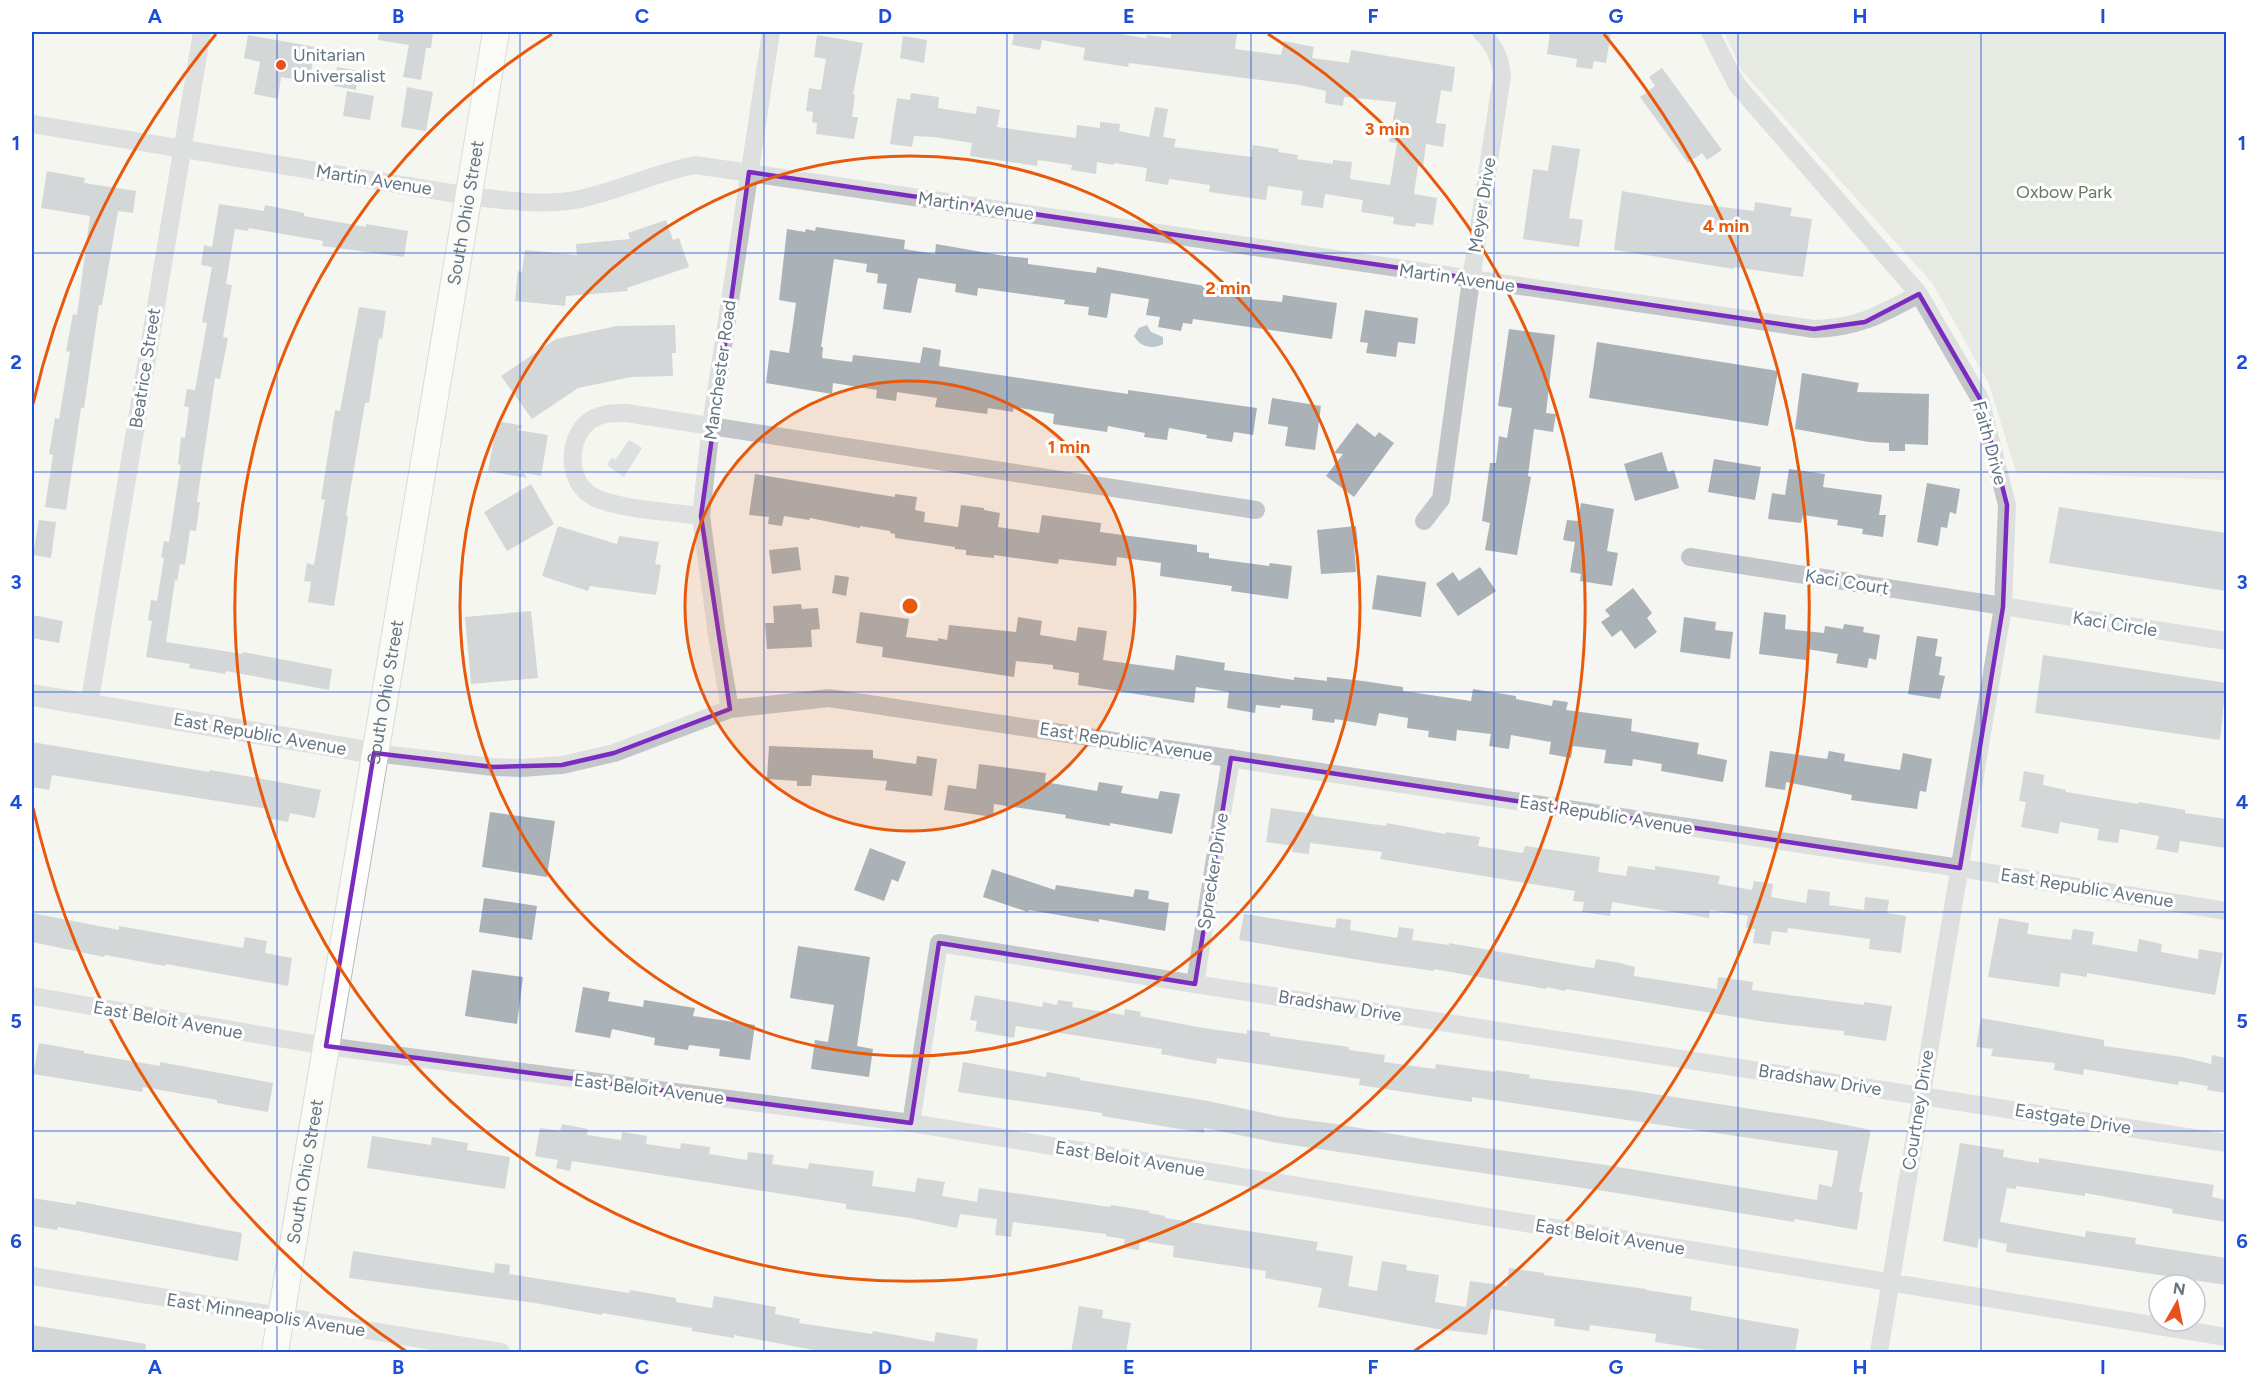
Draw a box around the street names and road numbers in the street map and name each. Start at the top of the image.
street label: South Ohio Street [443,139,489,287]
street label: Meyer Drive [1464,156,1500,254]
street label: Martin Avenue [315,160,434,200]
street label: Martin Avenue [917,187,1036,225]
street label: Martin Avenue [1398,259,1517,297]
street label: Manchester Road [699,299,741,441]
street label: Beatrice Street [125,306,165,430]
street label: Faith Drive [1968,399,2012,488]
street label: Kaci Court [1803,565,1891,600]
street label: Kaci Circle [2071,606,2159,642]
street label: South Ohio Street [363,618,408,766]
street label: East Republic Avenue [172,708,348,760]
street label: East Republic Avenue [1038,717,1214,767]
street label: East Republic Avenue [1518,790,1694,840]
street label: Sprecker Drive [1193,811,1233,931]
street label: East Republic Avenue [1999,863,2175,913]
street label: Bradshaw Drive [1277,985,1403,1027]
street label: East Beloit Avenue [92,996,244,1044]
street label: Courtney Drive [1898,1048,1938,1172]
street label: Bradshaw Drive [1757,1059,1883,1101]
street label: East Beloit Avenue [573,1069,725,1109]
street label: South Ohio Street [282,1097,328,1246]
street label: Eastgate Drive [2013,1099,2133,1139]
street label: East Beloit Avenue [1054,1136,1206,1182]
street label: East Beloit Avenue [1534,1214,1686,1260]
street label: East Minneapolis Avenue [165,1288,367,1342]

